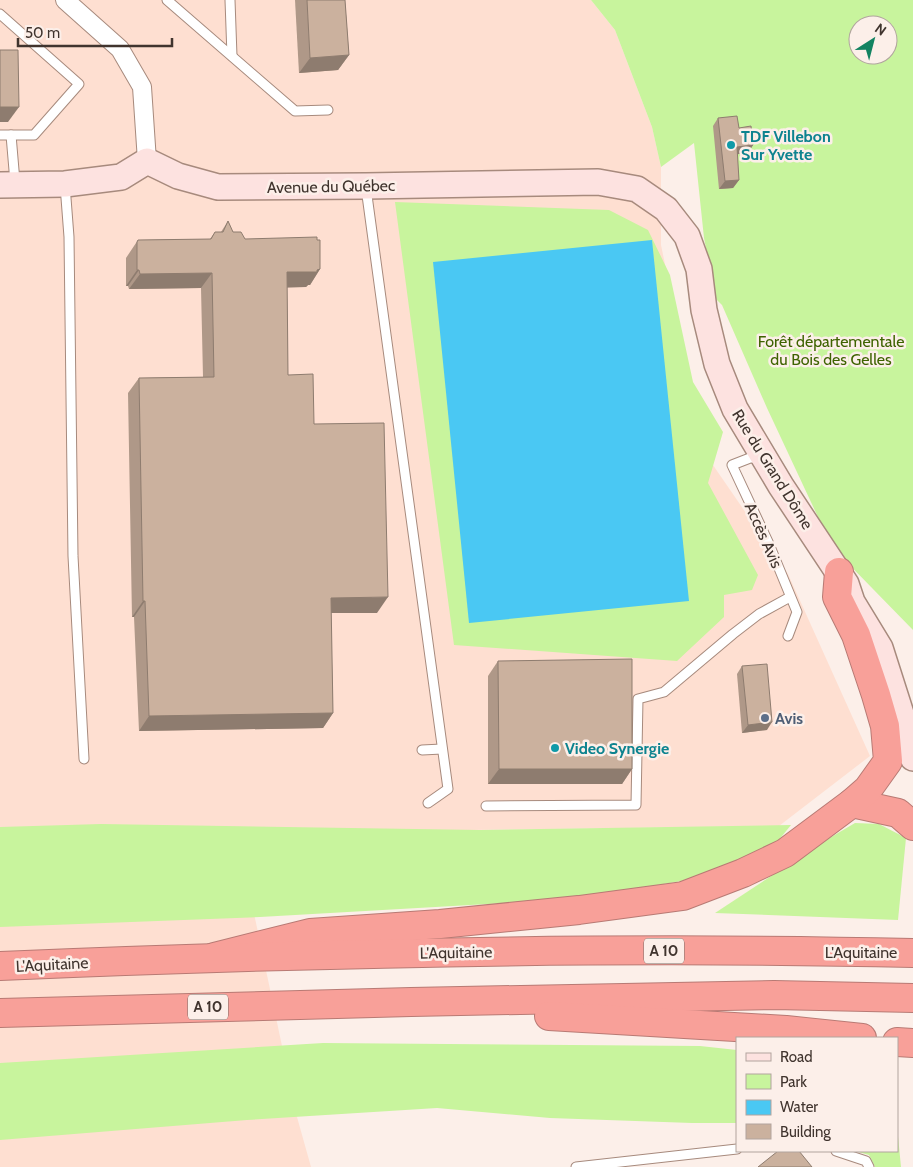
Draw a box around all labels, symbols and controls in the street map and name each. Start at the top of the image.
scale bar [18,15,171,47]
north arrow [848,15,898,65]
text: N [871,19,890,40]
text: 50 m [25,24,60,42]
place label: TDF Villebon Sur Yvette [741,127,831,164]
marker: TDF Villebon Sur Yvette [725,139,737,151]
street label: Avenue du Québec [267,176,395,197]
park label: Forêt départementale du Bois des Gelles [758,332,904,369]
street label: Rue du Grand Dôme [728,406,817,533]
street label: Accès Avis [741,500,787,571]
place label: Avis [775,709,803,728]
marker: Avis [759,712,771,724]
place label: Video Synergie [565,739,669,758]
marker: Video Synergie [549,742,561,754]
road number: A 10 [644,938,684,964]
street label: L'Aquitaine [420,942,492,963]
street label: L'Aquitaine [825,943,897,962]
street label: L'Aquitaine [15,953,89,976]
road number: A 10 [188,994,228,1020]
legend [736,1037,898,1152]
text: Road [780,1048,813,1066]
text: Park [780,1073,807,1091]
text: Water [780,1098,818,1116]
text: Building [780,1123,831,1141]

